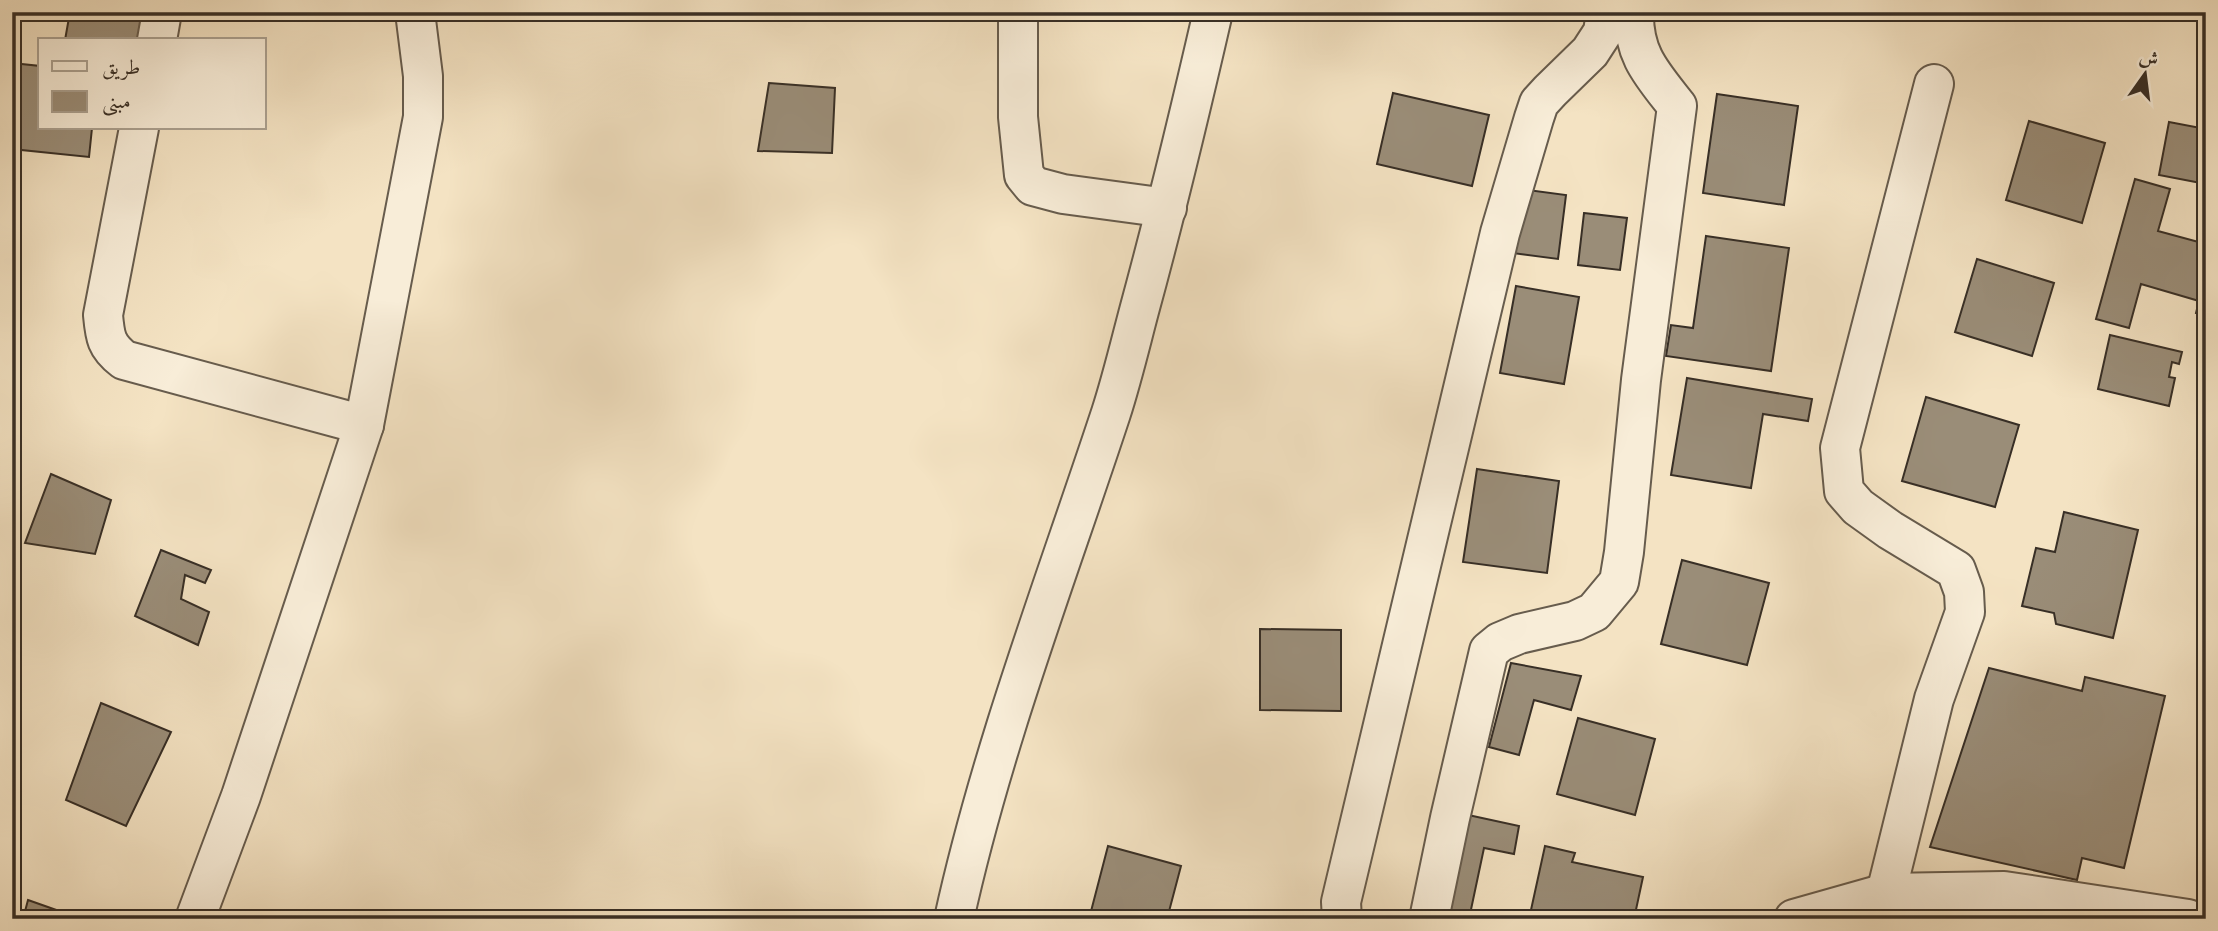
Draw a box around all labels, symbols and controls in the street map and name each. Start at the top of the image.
legend [38,38,266,130]
north arrow [2110,38,2180,108]
text: ش [2137,44,2161,73]
text: طريق [102,53,140,81]
text: مبنى [102,87,131,116]

